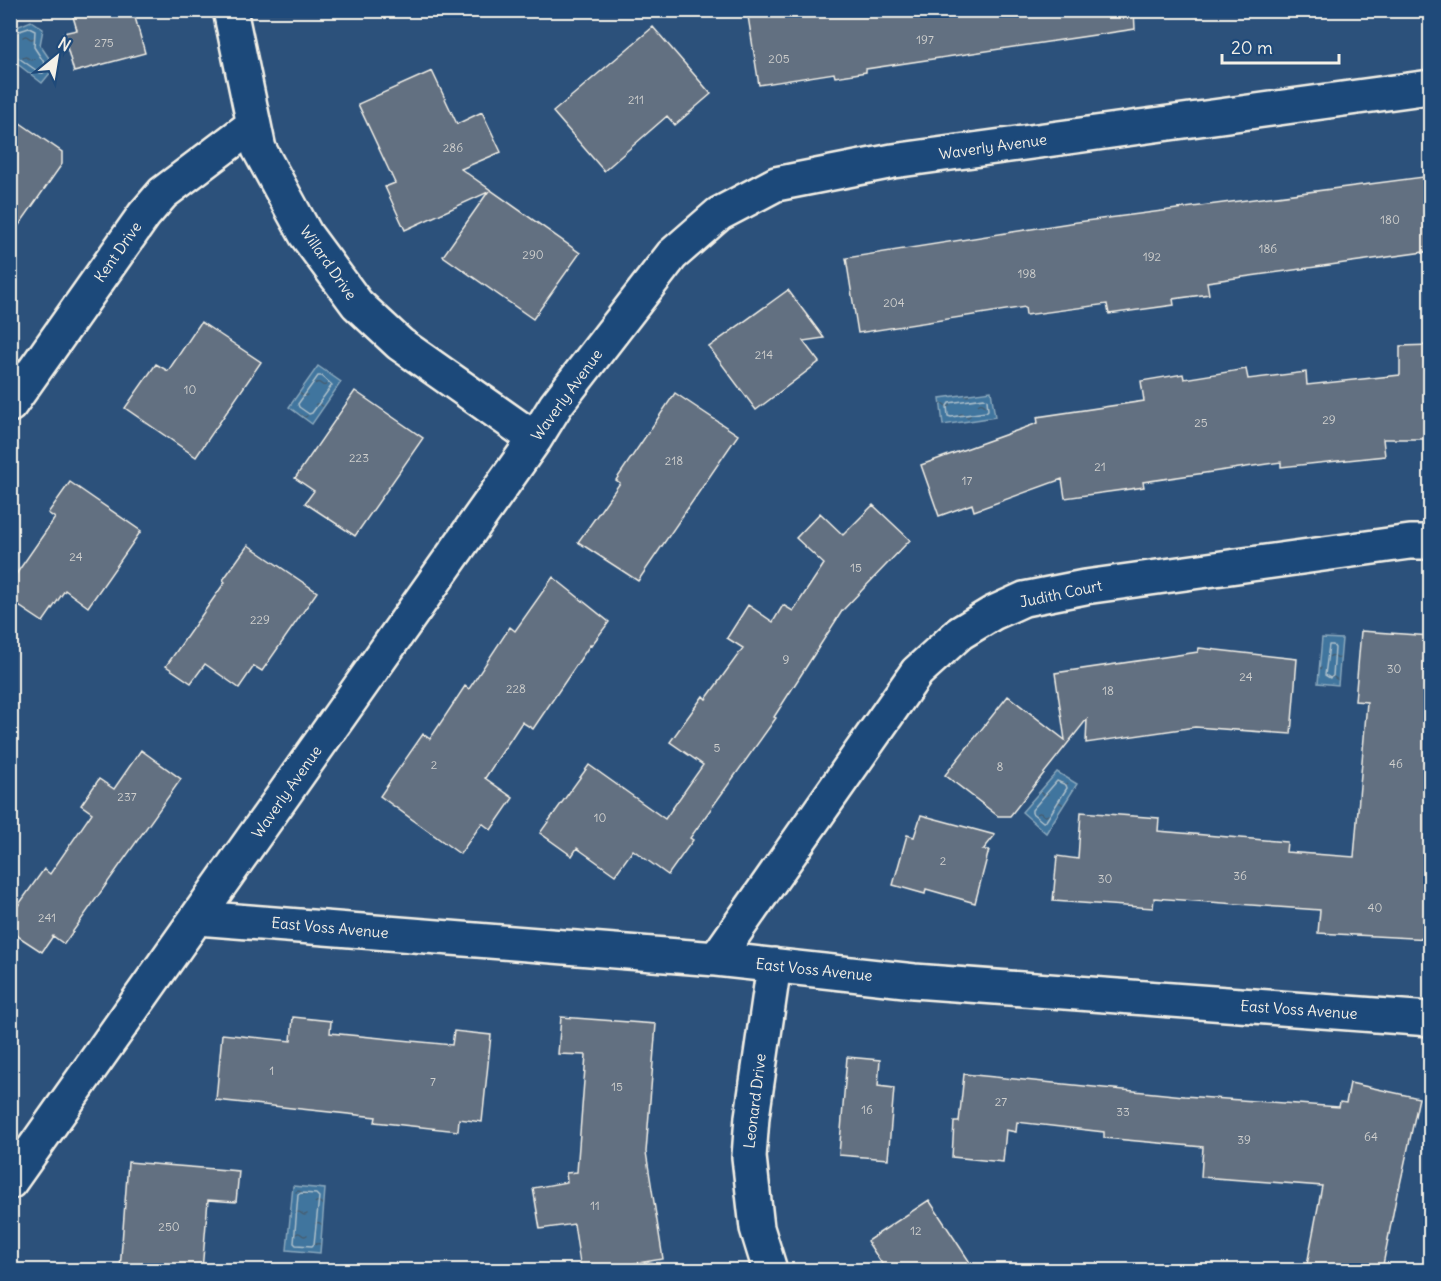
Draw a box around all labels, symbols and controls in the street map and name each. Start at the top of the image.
north arrow [27,27,87,87]
scale bar [1222,27,1339,65]
house number: 197 [916,32,934,47]
text: N [55,33,74,55]
house number: 275 [94,35,114,50]
text: 20 m [1231,36,1273,59]
house number: 205 [768,51,790,66]
house number: 211 [628,92,644,107]
street label: Waverly Avenue [938,130,1048,163]
house number: 286 [443,140,463,155]
house number: 180 [1380,212,1400,227]
street label: Kent Drive [90,218,145,286]
street label: Willard Drive [296,222,361,303]
house number: 186 [1259,241,1277,256]
house number: 290 [522,247,544,262]
house number: 192 [1143,249,1162,264]
house number: 198 [1018,266,1036,281]
house number: 204 [883,295,905,310]
street label: Waverly Avenue [527,345,606,444]
house number: 214 [755,347,773,362]
house number: 10 [184,382,196,397]
house number: 29 [1322,412,1336,427]
house number: 25 [1194,415,1208,430]
house number: 223 [349,450,369,465]
house number: 218 [665,453,683,468]
house number: 21 [1094,459,1106,474]
house number: 17 [962,473,972,488]
house number: 24 [69,549,83,564]
house number: 15 [850,560,862,575]
street label: Judith Court [1018,576,1104,612]
house number: 229 [250,612,270,627]
house number: 9 [783,652,790,667]
house number: 30 [1387,661,1401,676]
house number: 24 [1239,669,1253,684]
house number: 228 [506,681,526,696]
house number: 18 [1102,683,1114,698]
house number: 5 [714,740,721,755]
street label: Waverly Avenue [248,742,326,842]
house number: 46 [1389,756,1403,771]
house number: 2 [431,757,438,772]
house number: 8 [997,759,1004,774]
house number: 237 [117,789,137,804]
house number: 10 [594,810,606,825]
house number: 2 [940,853,947,868]
house number: 36 [1233,868,1247,883]
house number: 30 [1098,871,1112,886]
house number: 40 [1368,900,1383,915]
house number: 241 [38,910,56,925]
street label: East Voss Avenue [271,913,389,942]
street label: East Voss Avenue [755,954,873,985]
street label: East Voss Avenue [1240,996,1358,1023]
street label: Leonard Drive [739,1052,770,1149]
house number: 1 [270,1063,274,1078]
house number: 7 [430,1074,436,1089]
house number: 15 [611,1079,623,1094]
house number: 27 [995,1094,1007,1109]
house number: 16 [861,1102,873,1117]
house number: 33 [1116,1104,1130,1119]
house number: 64 [1364,1129,1378,1144]
house number: 39 [1237,1132,1251,1147]
house number: 11 [590,1198,600,1213]
house number: 250 [158,1219,180,1234]
house number: 12 [910,1223,922,1238]

